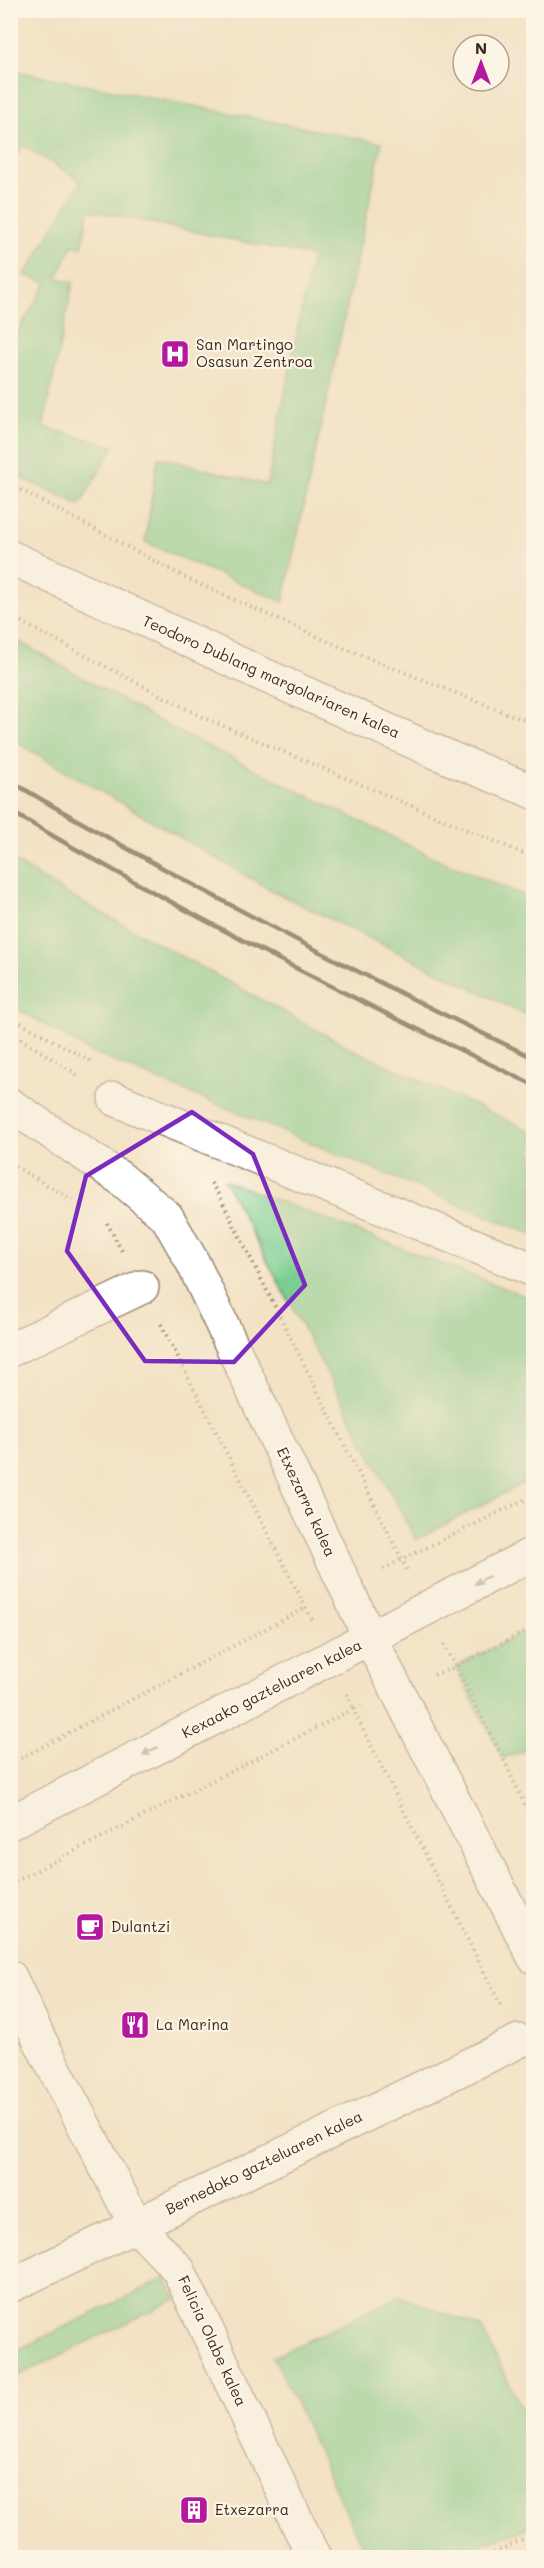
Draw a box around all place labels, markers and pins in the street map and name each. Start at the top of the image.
place label: San Martingo Osasun Zentroa [196,334,313,371]
hospital icon: San Martingo Osasun Zentroa [159,338,191,370]
cafe icon: Dulantzi [74,1911,106,1943]
place label: Dulantzi [111,1916,170,1936]
restaurant icon: La Marina [119,2009,151,2041]
place label: La Marina [156,2014,229,2034]
building icon: Etxezarra [178,2494,210,2526]
place label: Etxezarra [215,2499,289,2519]

